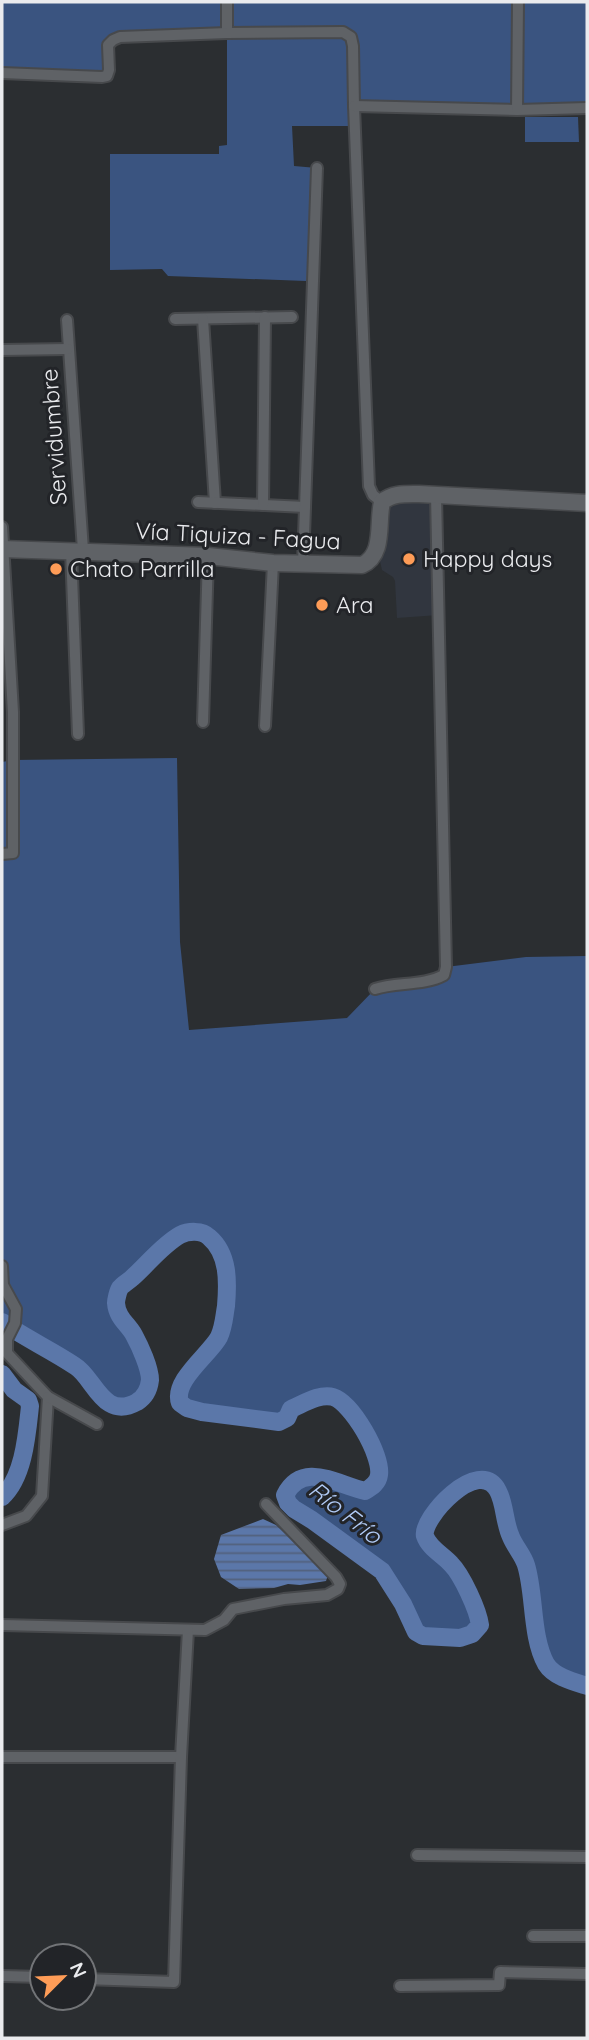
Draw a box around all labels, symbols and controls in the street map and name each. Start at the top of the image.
street label: Servidumbre [34,368,73,506]
street label: Vía Tiquiza - Fagua [135,516,341,555]
place label: Happy days [423,544,552,573]
marker: Happy days [401,551,417,567]
place label: Chato Parrilla [70,554,215,583]
marker: Chato Parrilla [48,561,64,577]
place label: Ara [336,590,373,619]
marker: Ara [314,597,330,613]
water label: Río Frío [303,1474,389,1551]
north arrow [28,1942,98,2012]
text: N [65,1959,92,1981]

